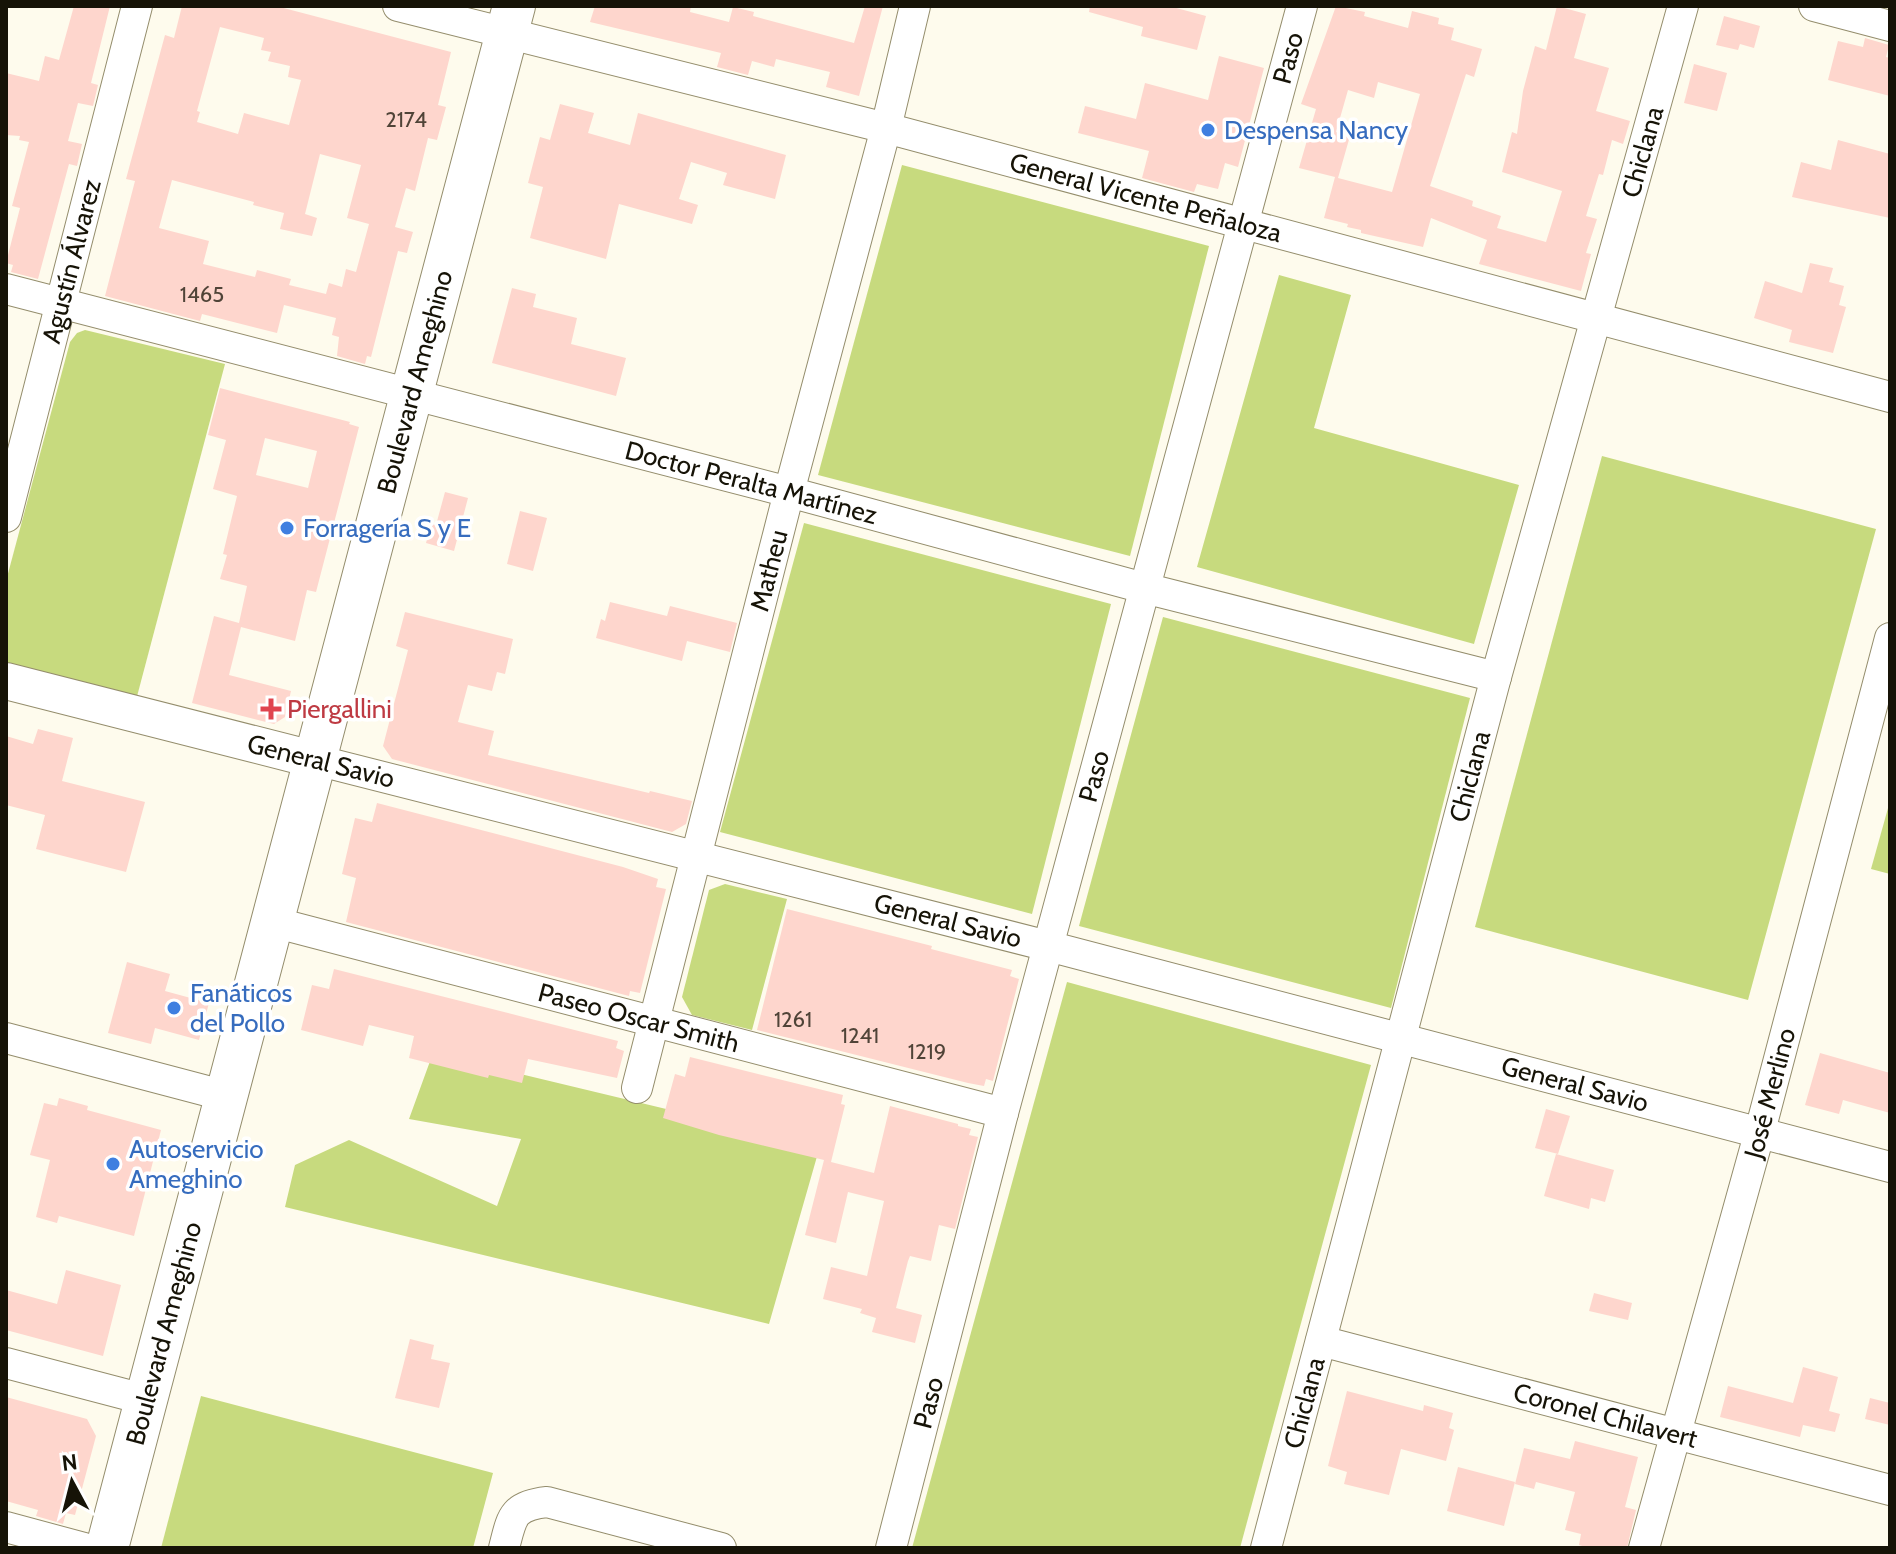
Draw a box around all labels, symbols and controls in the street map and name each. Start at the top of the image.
street label: Paso [1266,29,1310,87]
street label: Chiclana [1614,102,1670,201]
house number: 2174 [385,106,427,133]
place label: Despensa Nancy [1224,114,1408,146]
marker: Despensa Nancy [1199,121,1217,139]
street label: General Vicente Peñaloza [1006,146,1286,249]
street label: Agustín Álvarez [35,176,108,347]
street label: Boulevard Ameghino [370,267,460,497]
house number: 1465 [180,281,224,308]
street label: Doctor Peralta Martínez [622,434,881,531]
place label: Forragería S y E [303,512,471,544]
marker: Forragería S y E [278,519,296,537]
street label: Matheu [743,526,795,615]
place label: Piergallini [287,693,392,725]
marker: Piergallini [262,700,280,718]
street label: General Savio [244,727,398,795]
street label: Chiclana [1442,727,1497,826]
street label: Paso [1072,747,1116,806]
street label: General Savio [871,886,1025,955]
street label: Paseo Oscar Smith [535,976,743,1059]
place label: Fanáticos del Pollo [190,977,293,1039]
marker: Fanáticos del Pollo [165,999,183,1017]
house number: 1261 [774,1006,812,1033]
house number: 1241 [841,1022,879,1049]
street label: José Merlino [1737,1025,1802,1163]
house number: 1219 [908,1038,946,1065]
street label: General Savio [1498,1050,1652,1119]
place label: Autoservicio Ameghino [129,1133,264,1195]
marker: Autoservicio Ameghino [104,1155,122,1173]
street label: Boulevard Ameghino [119,1218,208,1448]
street label: Chiclana [1277,1353,1332,1452]
street label: Paso [906,1374,950,1432]
street label: Coronel Chilavert [1510,1376,1701,1455]
north arrow [32,1442,112,1522]
text: N [60,1448,79,1477]

